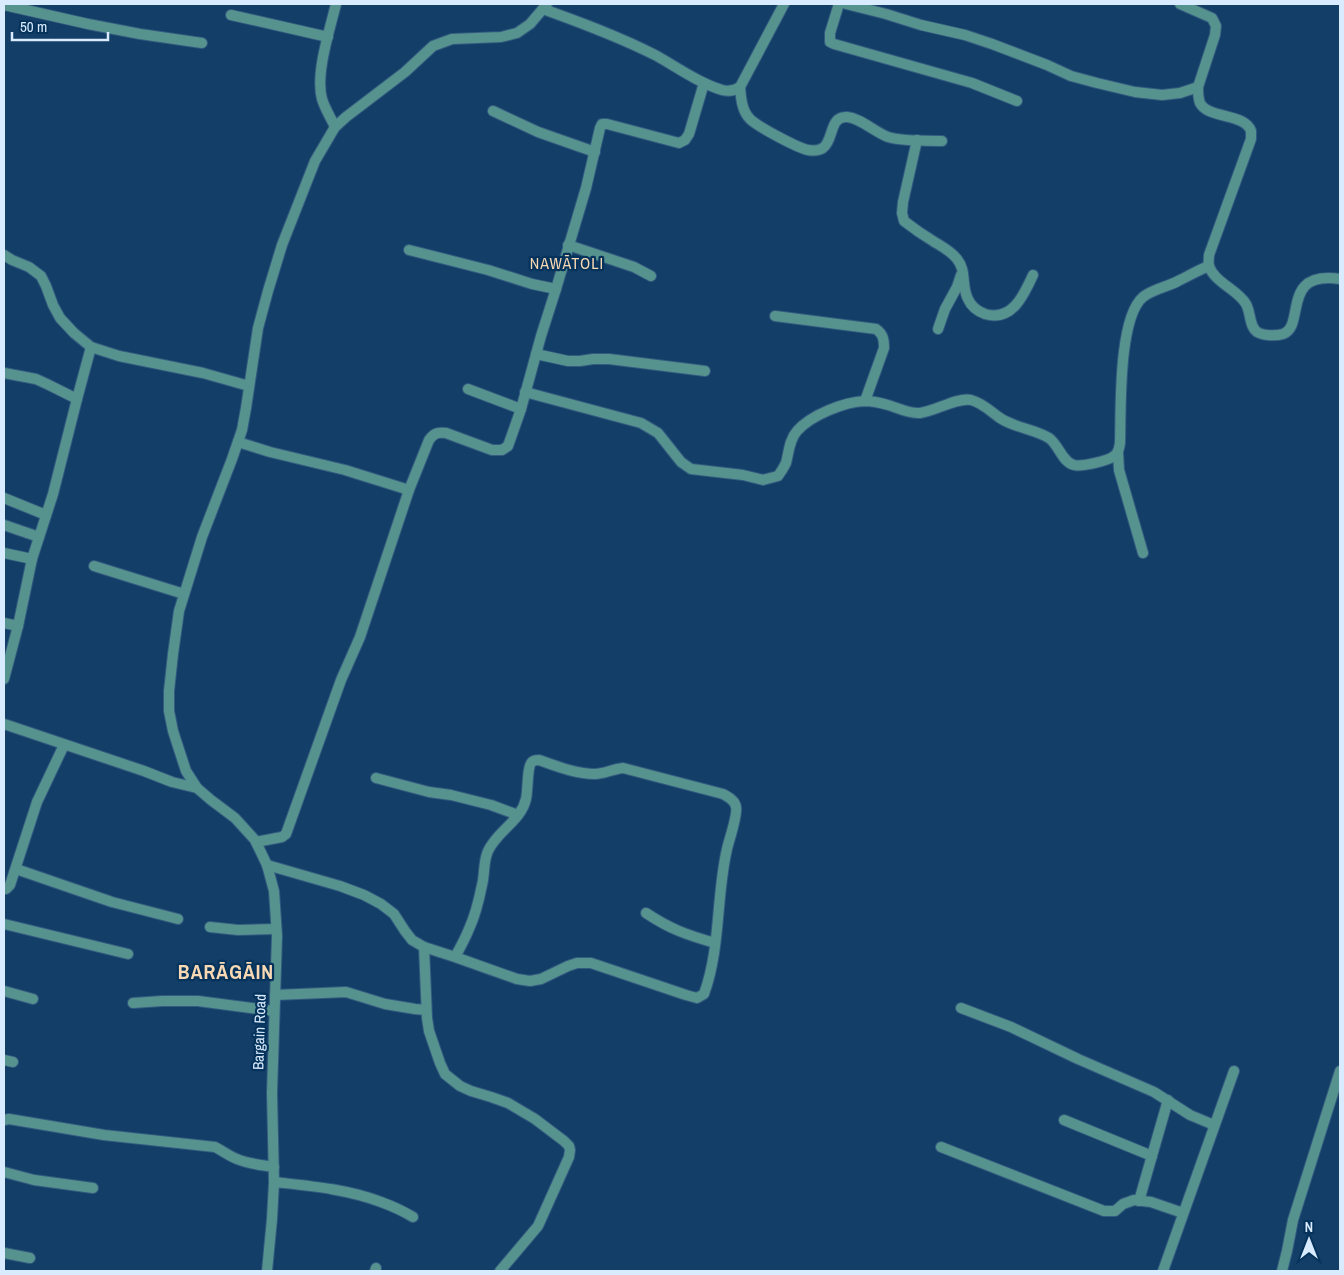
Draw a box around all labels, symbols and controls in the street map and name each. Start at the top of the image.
scale bar [12,10,109,42]
text: 50 m [20,16,47,37]
district label: NAWĀTOLI [530,252,604,274]
district label: BARĀGĀIN [178,958,274,985]
street label: Bargain Road [247,994,271,1070]
north arrow [1284,1215,1334,1265]
text: N [1305,1218,1313,1236]

